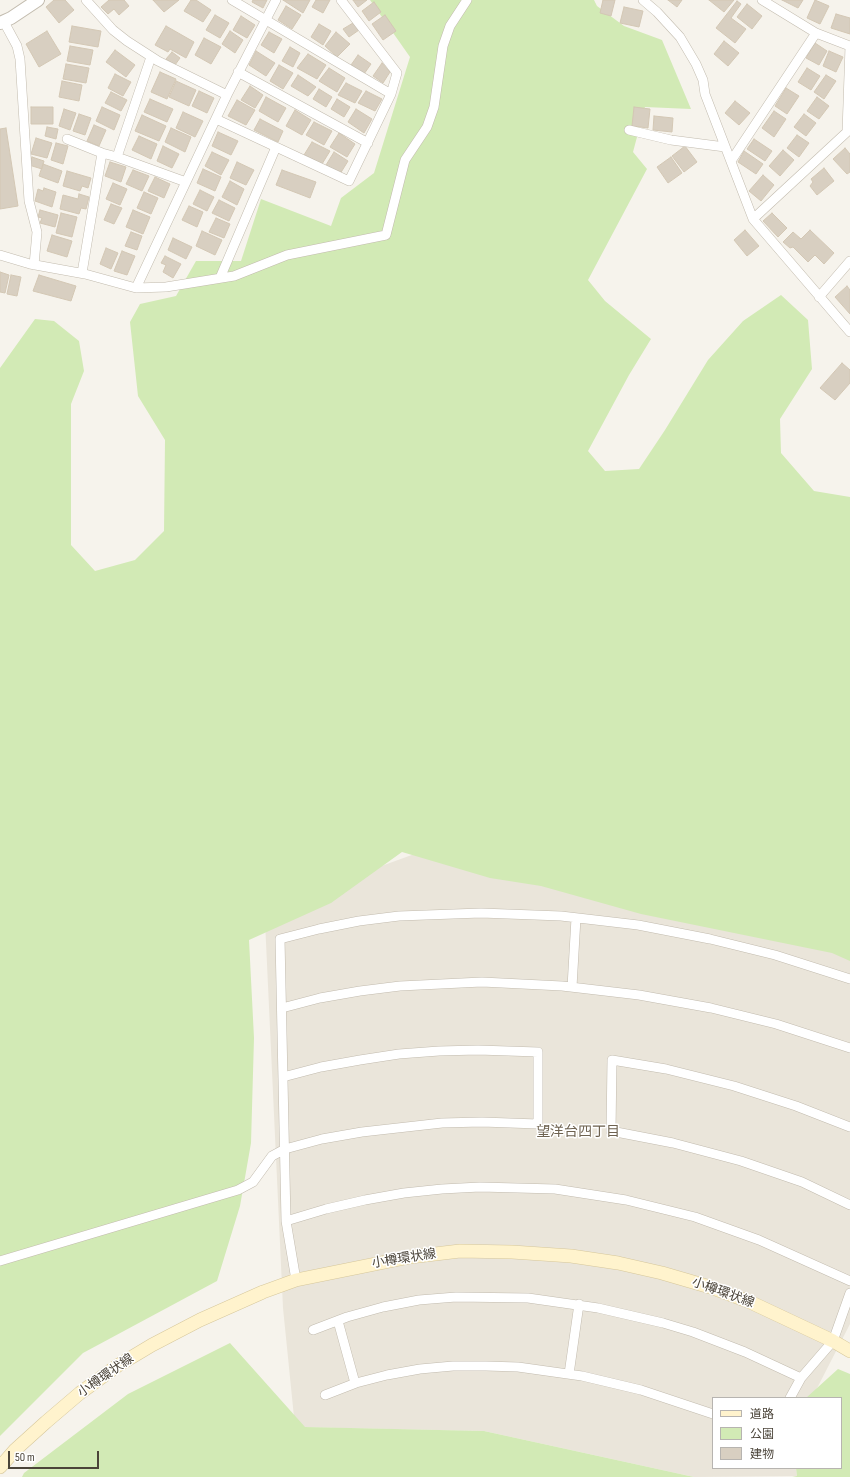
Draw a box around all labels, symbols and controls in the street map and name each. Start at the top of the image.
district label: 望洋台四丁目 [536,1124,620,1140]
street label: 小樽環状線 [371,1246,437,1272]
street label: 小樽環状線 [690,1275,756,1311]
street label: 小樽環状線 [75,1351,137,1401]
legend [712,1397,842,1469]
text: 道路 [750,1407,774,1422]
text: 公園 [750,1427,774,1442]
scale bar [10,1443,101,1469]
text: 建物 [750,1447,774,1462]
text: 50 m [15,1450,35,1465]

